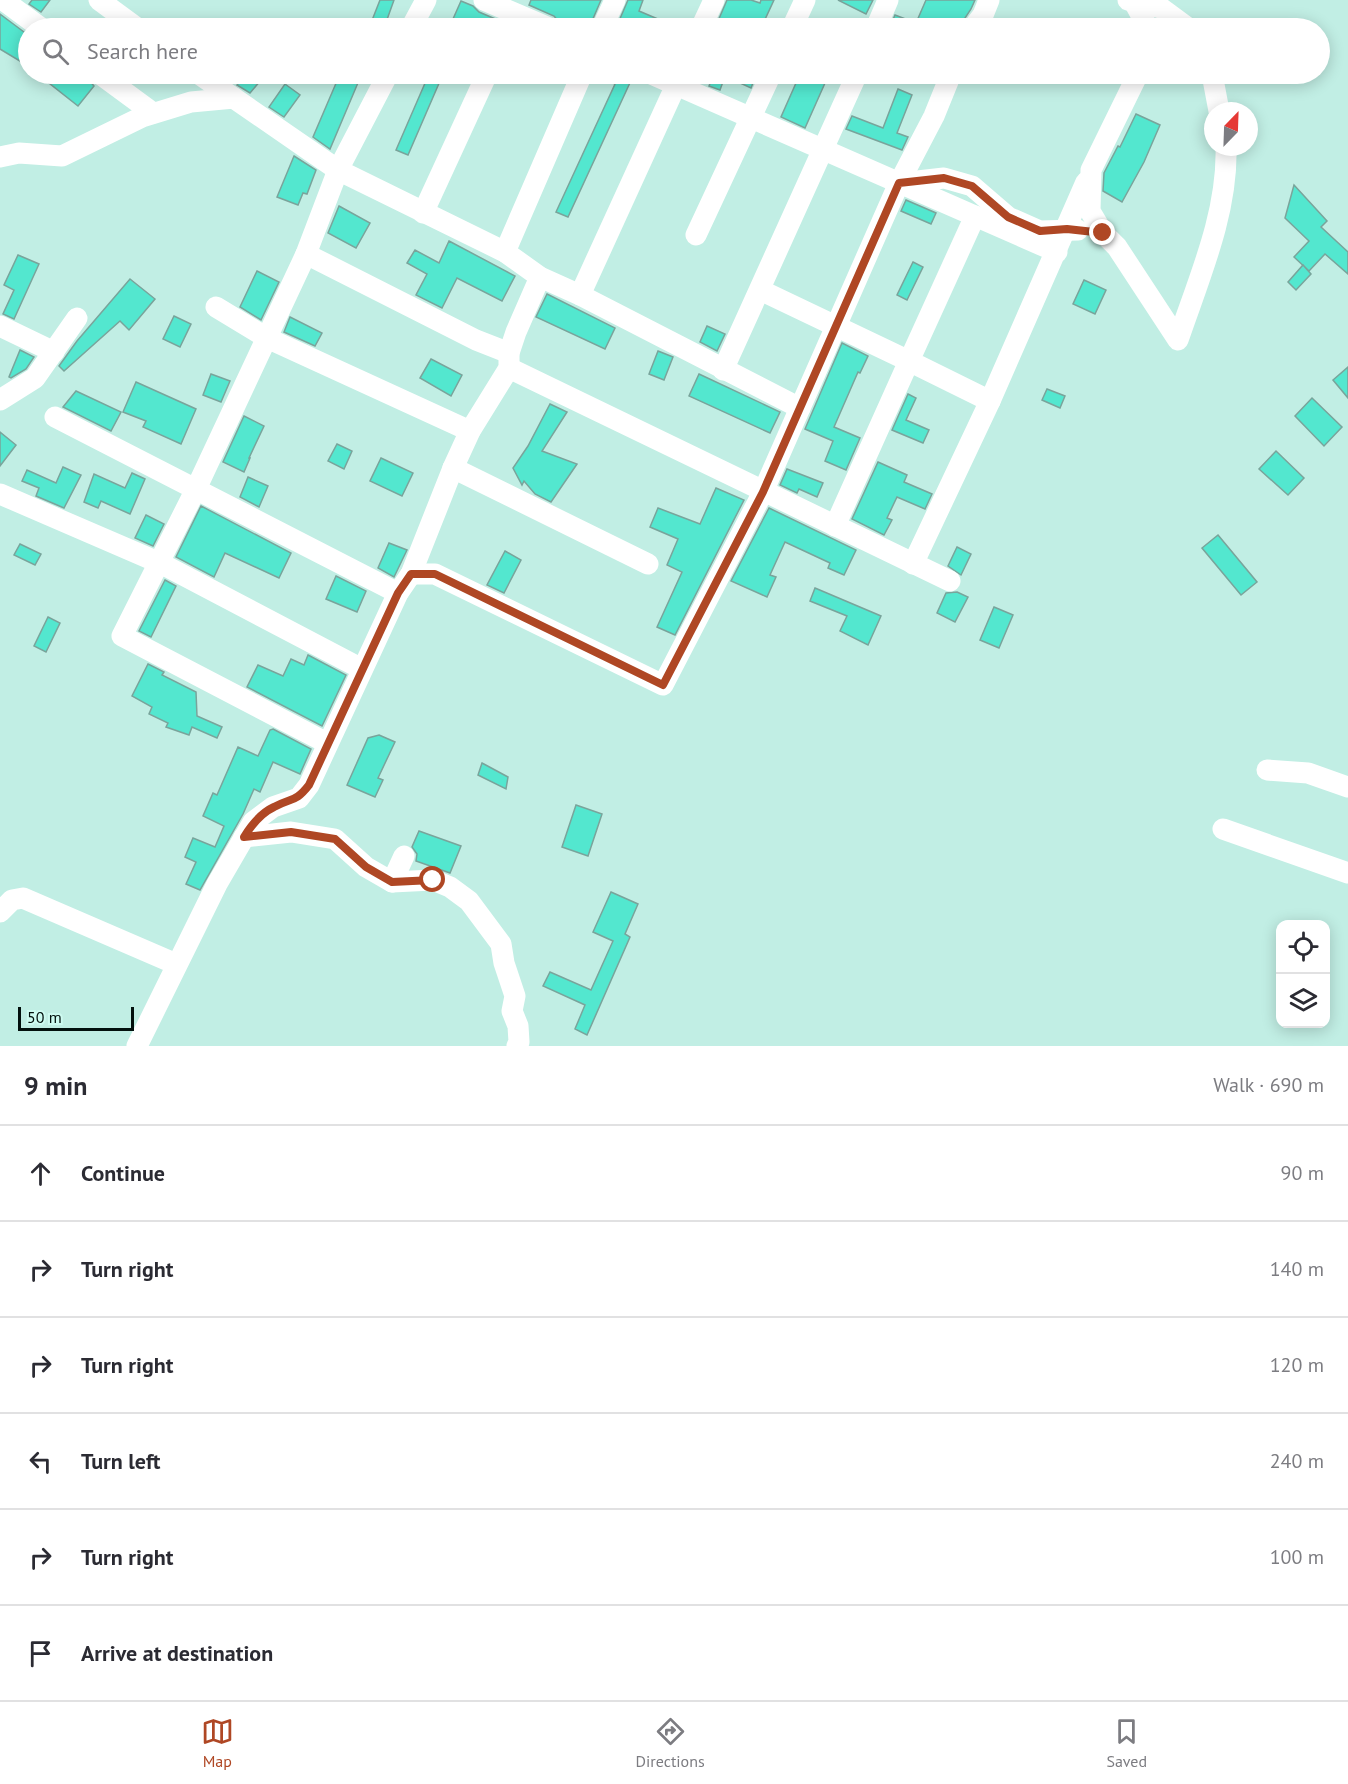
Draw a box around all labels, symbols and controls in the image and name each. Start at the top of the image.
search box [18,18,1330,84]
icon: search [39,35,72,68]
text: Search here [87,37,198,65]
north arrow [1204,102,1258,156]
route end [1089,219,1115,245]
route start [419,866,445,892]
map controls [1276,920,1330,1028]
button: locate [1276,920,1330,974]
button: layers [1276,974,1330,1028]
scale bar [18,1004,134,1032]
text: 50 m [27,1007,62,1027]
text: 9 min [24,1069,87,1102]
text: Walk · 690 m [1213,1072,1324,1098]
icon: ahead [24,1157,57,1190]
text: Continue [81,1159,165,1187]
text: 90 m [1281,1160,1324,1186]
icon: right [24,1253,57,1286]
text: Turn right [81,1255,173,1283]
text: 140 m [1270,1256,1324,1282]
icon: right [24,1349,57,1382]
text: Turn right [81,1351,173,1379]
text: 120 m [1270,1352,1324,1378]
icon: left [24,1445,57,1478]
text: Turn left [81,1447,161,1475]
text: 240 m [1270,1448,1324,1474]
icon: right [24,1541,57,1574]
text: Turn right [81,1543,173,1571]
text: 100 m [1270,1544,1324,1570]
icon: arrive [24,1637,57,1670]
text: Arrive at destination [81,1639,273,1667]
tab: Map [201,1715,234,1771]
tab: Directions [636,1715,705,1771]
tab: Saved [1106,1715,1147,1771]

